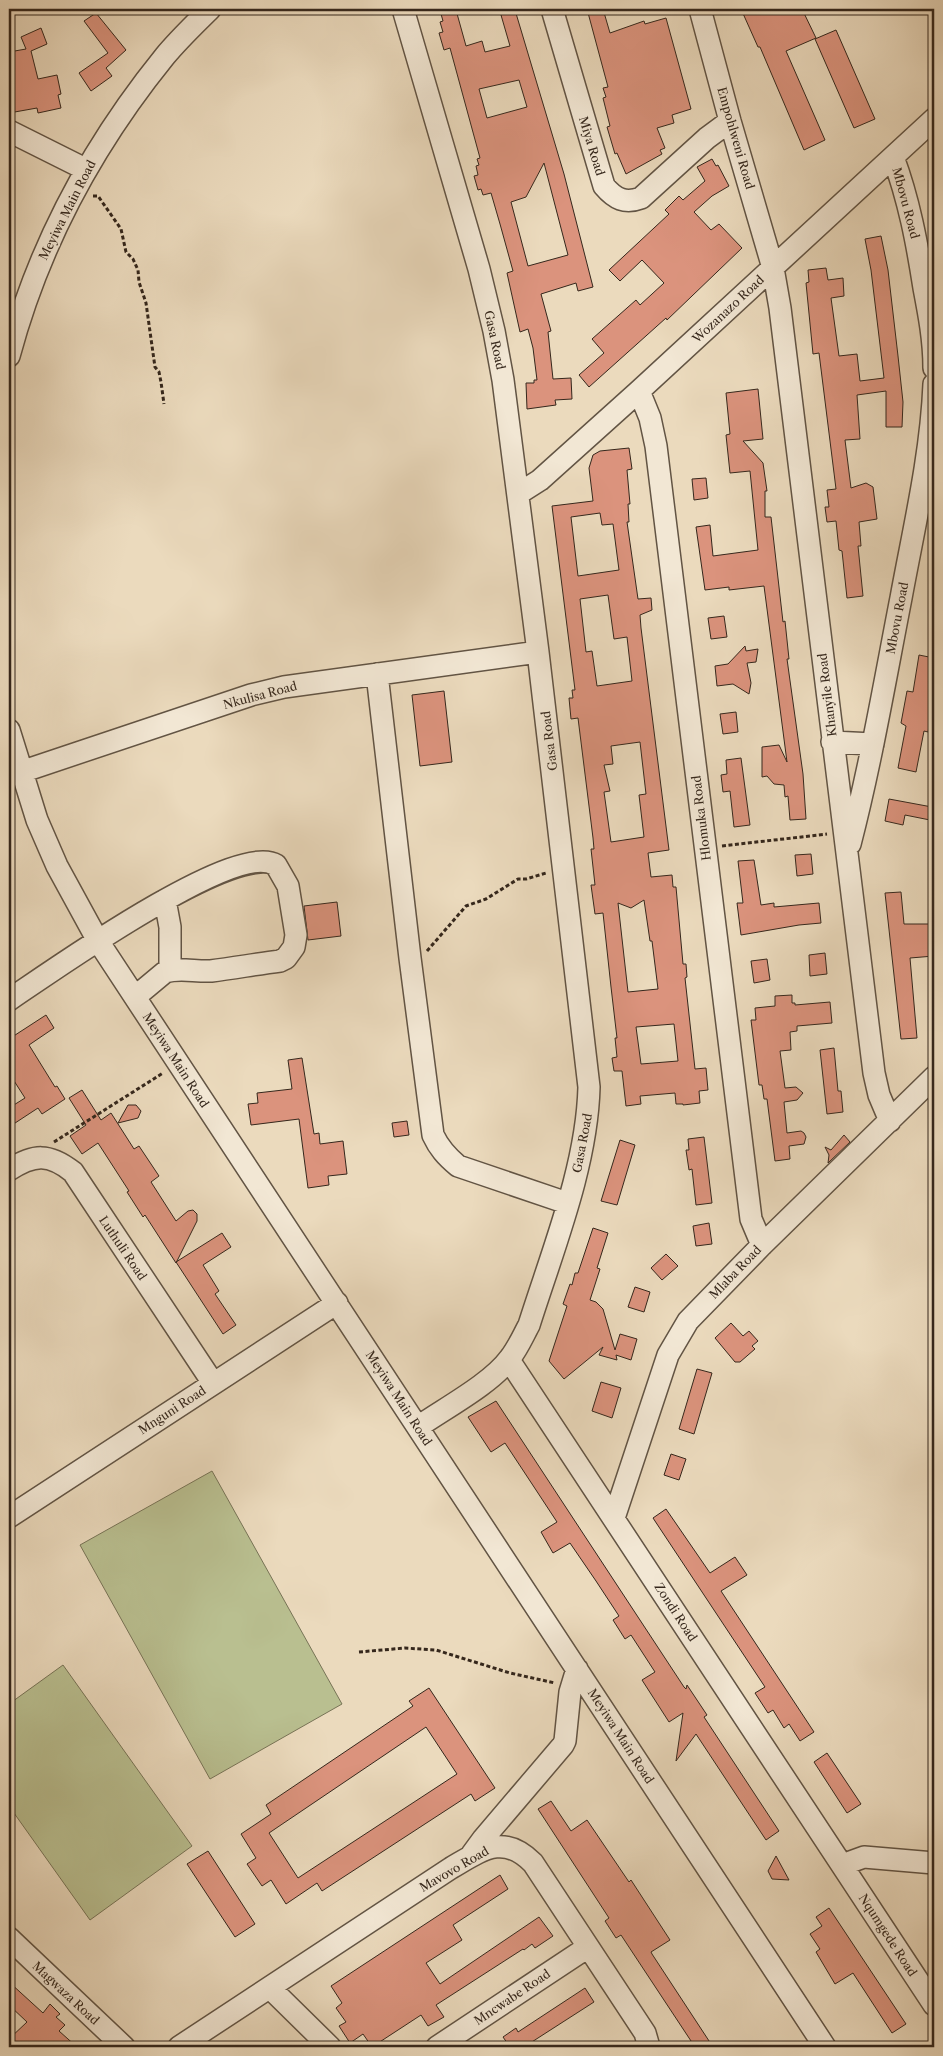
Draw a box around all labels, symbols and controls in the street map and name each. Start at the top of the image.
street label: Empohlweni Road [714,85,758,191]
street label: Miya Road [576,115,608,178]
street label: Meyiwa Main Road [35,157,99,262]
street label: Mbovu Road [889,166,923,241]
street label: Wozanazo Road [688,272,767,347]
street label: Gasa Road [481,309,509,372]
street label: Mbovu Road [883,580,911,655]
street label: Khanyile Road [814,652,840,738]
street label: Nkulisa Road [221,678,299,712]
street label: Gasa Road [538,709,560,772]
street label: Hlomuka Road [688,774,714,861]
street label: Meyiwa Main Road [140,1010,213,1111]
street label: Gasa Road [569,1111,595,1174]
street label: Luthuli Road [96,1213,150,1284]
street label: Mlaba Road [706,1242,765,1302]
street label: Meyiwa Main Road [363,1348,436,1449]
street label: Mnguni Road [135,1382,209,1437]
street label: Zondi Road [652,1580,701,1645]
street label: Meyiwa Main Road [585,1686,658,1787]
street label: Mavovo Road [417,1843,492,1895]
street label: Nqumgede Road [856,1891,921,1980]
street label: Magwaza Road [29,1958,103,2028]
street label: Mncwabe Road [471,1966,553,2028]

